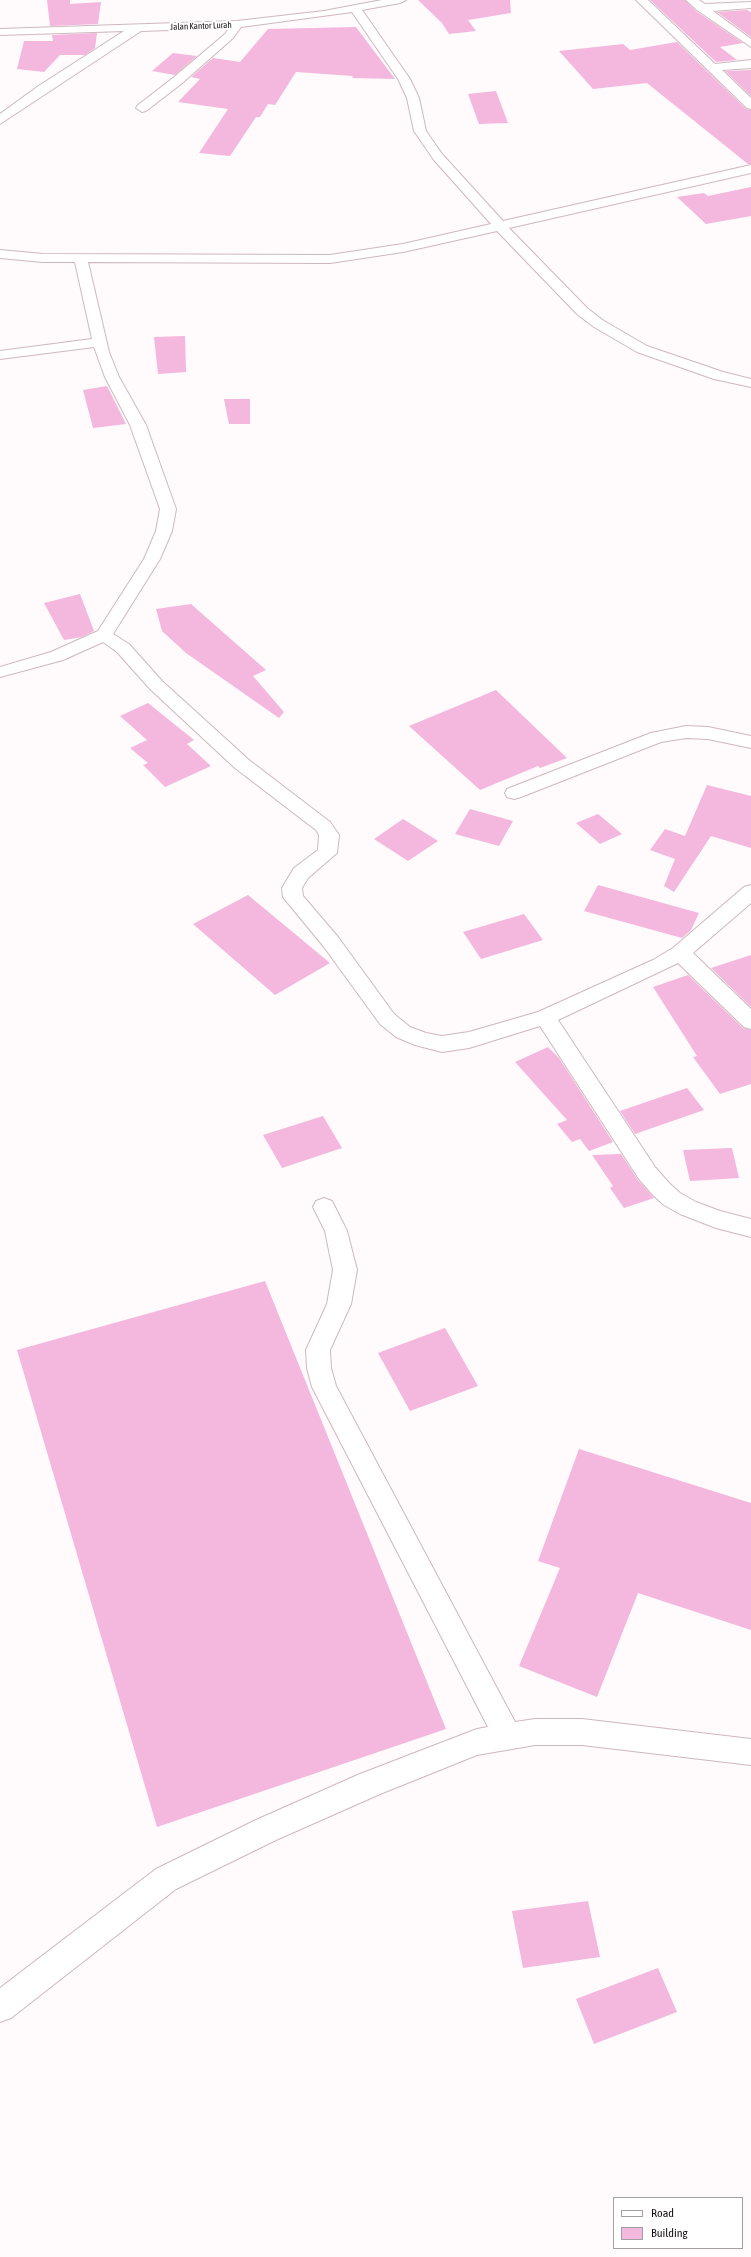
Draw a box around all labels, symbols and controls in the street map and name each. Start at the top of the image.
street label: Jalan Kantor Lurah [170,20,232,32]
legend [613,2197,743,2249]
text: Road [651,2206,674,2220]
text: Building [651,2226,688,2240]

